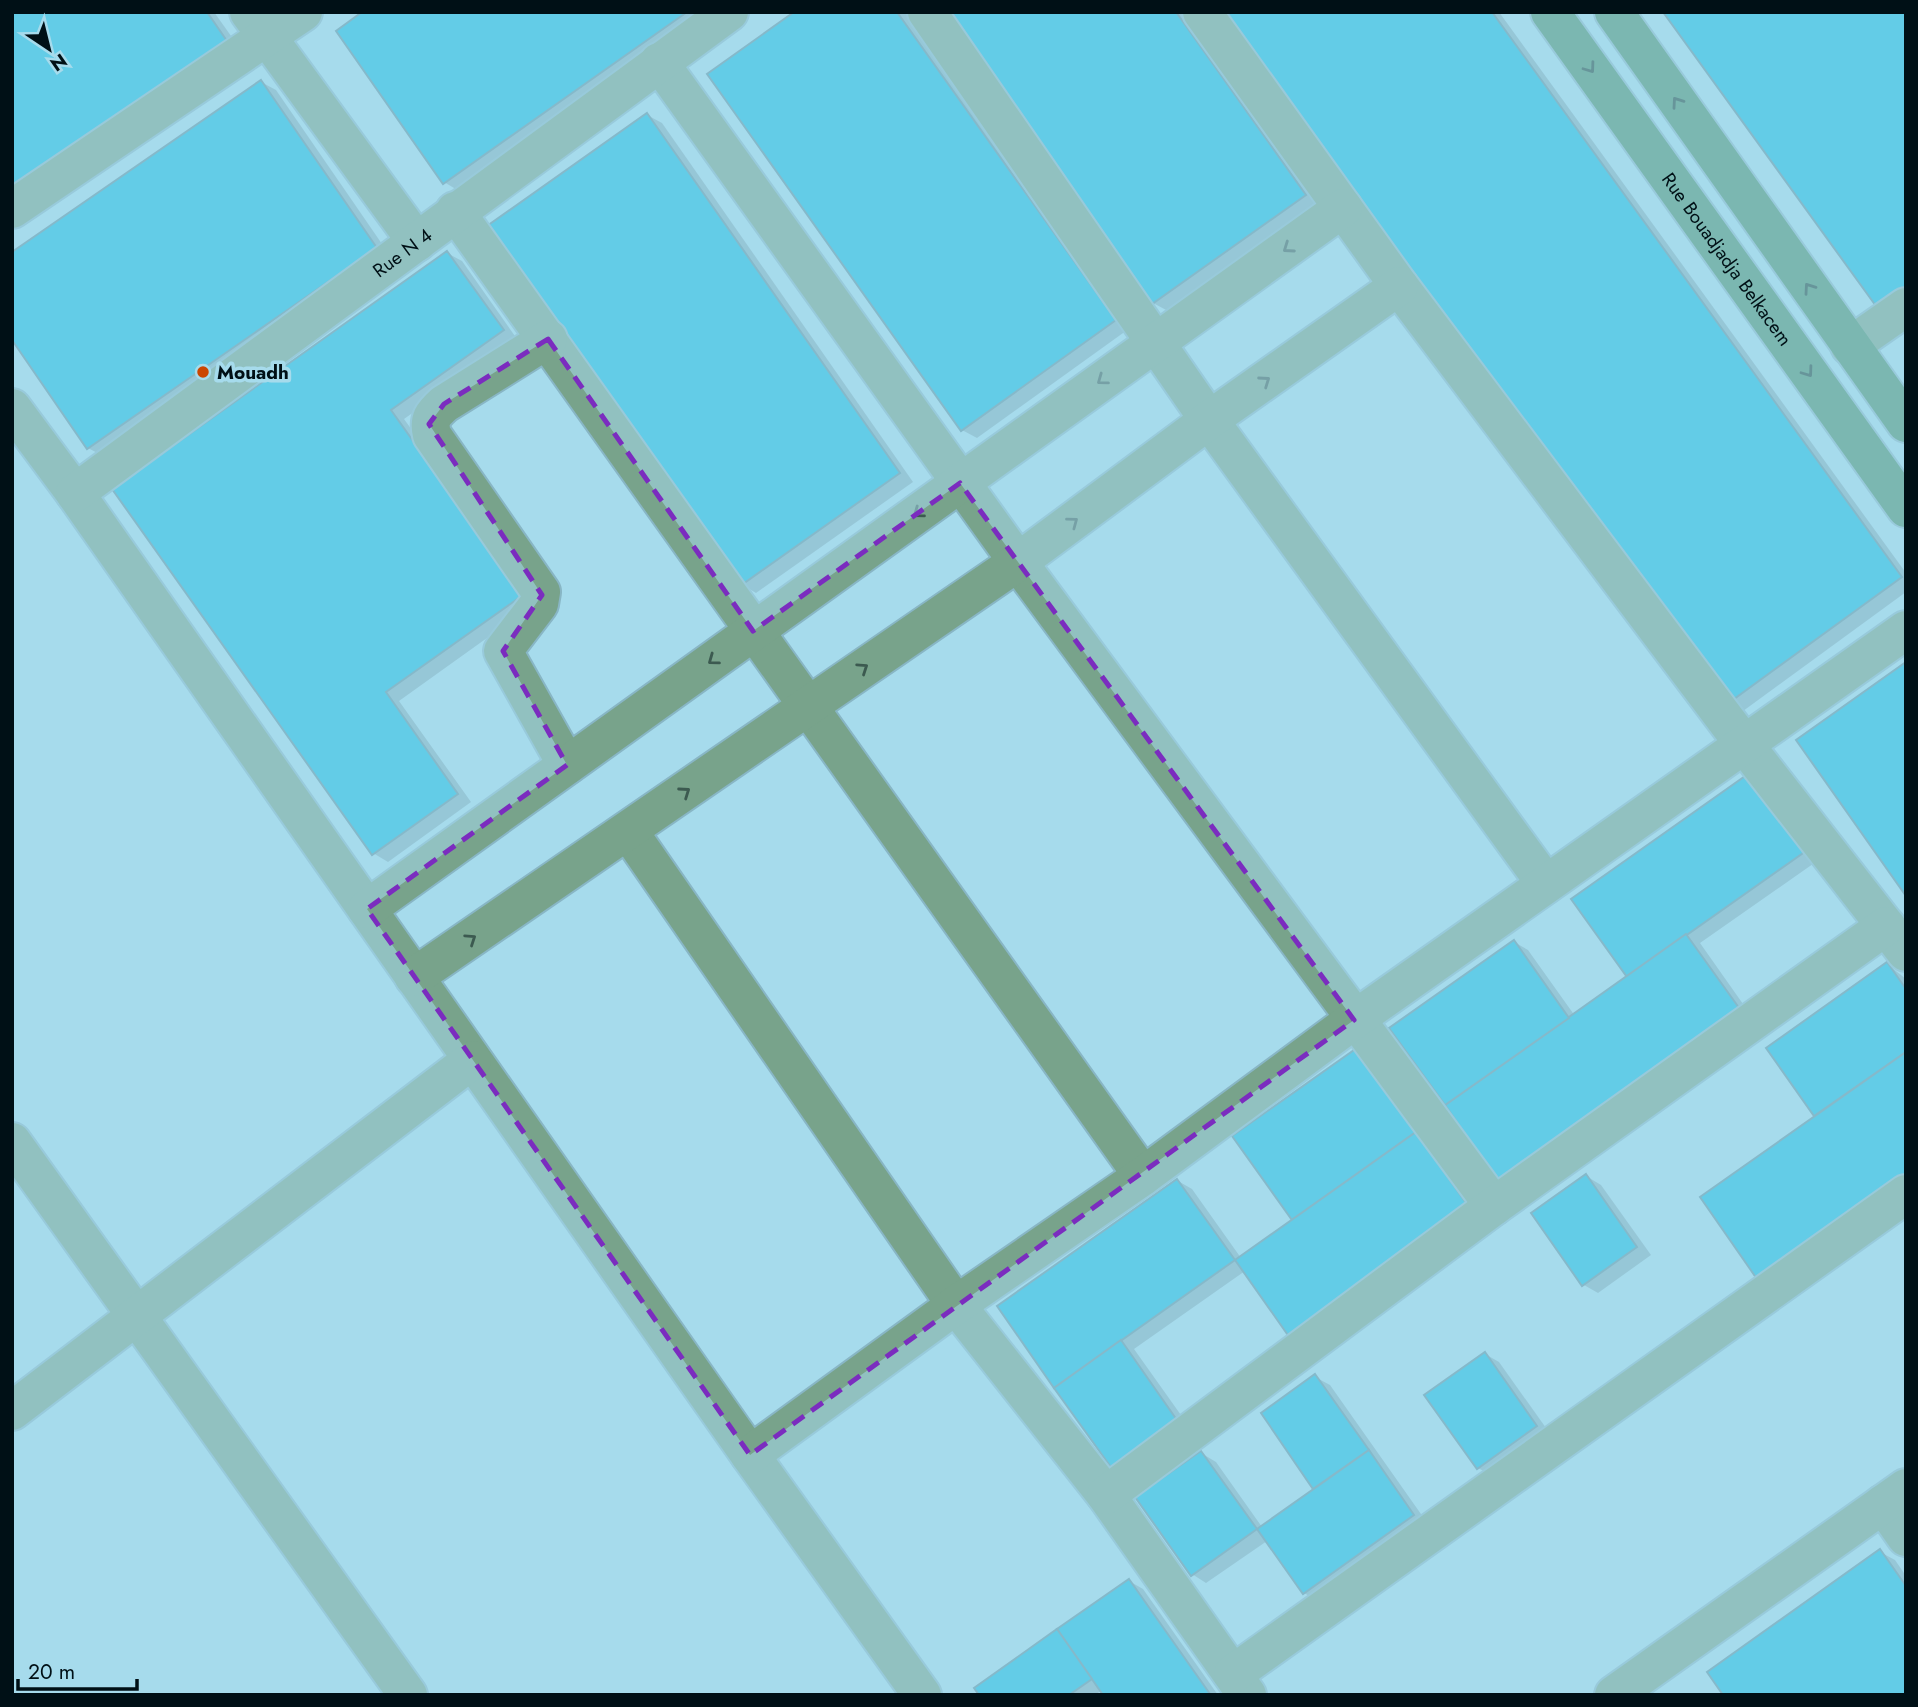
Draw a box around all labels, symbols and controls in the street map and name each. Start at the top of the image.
north arrow [14,14,84,84]
text: N [45,47,72,78]
one-way arrow [1582,60,1594,73]
one-way arrow [1673,97,1685,110]
street label: Rue Bouadjadja Belkacem [1656,167,1799,351]
street label: Rue N 4 [367,222,437,283]
one-way arrow [1283,240,1296,252]
one-way arrow [1805,283,1817,296]
place label: Mouadh [217,359,289,386]
marker: Mouadh [195,364,211,380]
one-way arrow [1800,364,1813,377]
one-way arrow [1097,372,1110,384]
one-way arrow [1257,377,1270,389]
one-way arrow [913,505,926,517]
one-way arrow [1065,517,1077,530]
one-way arrow [708,652,721,664]
one-way arrow [855,664,868,676]
one-way arrow [677,788,690,800]
one-way arrow [463,934,476,947]
scale bar [18,1648,136,1692]
text: 20 m [28,1657,75,1687]

